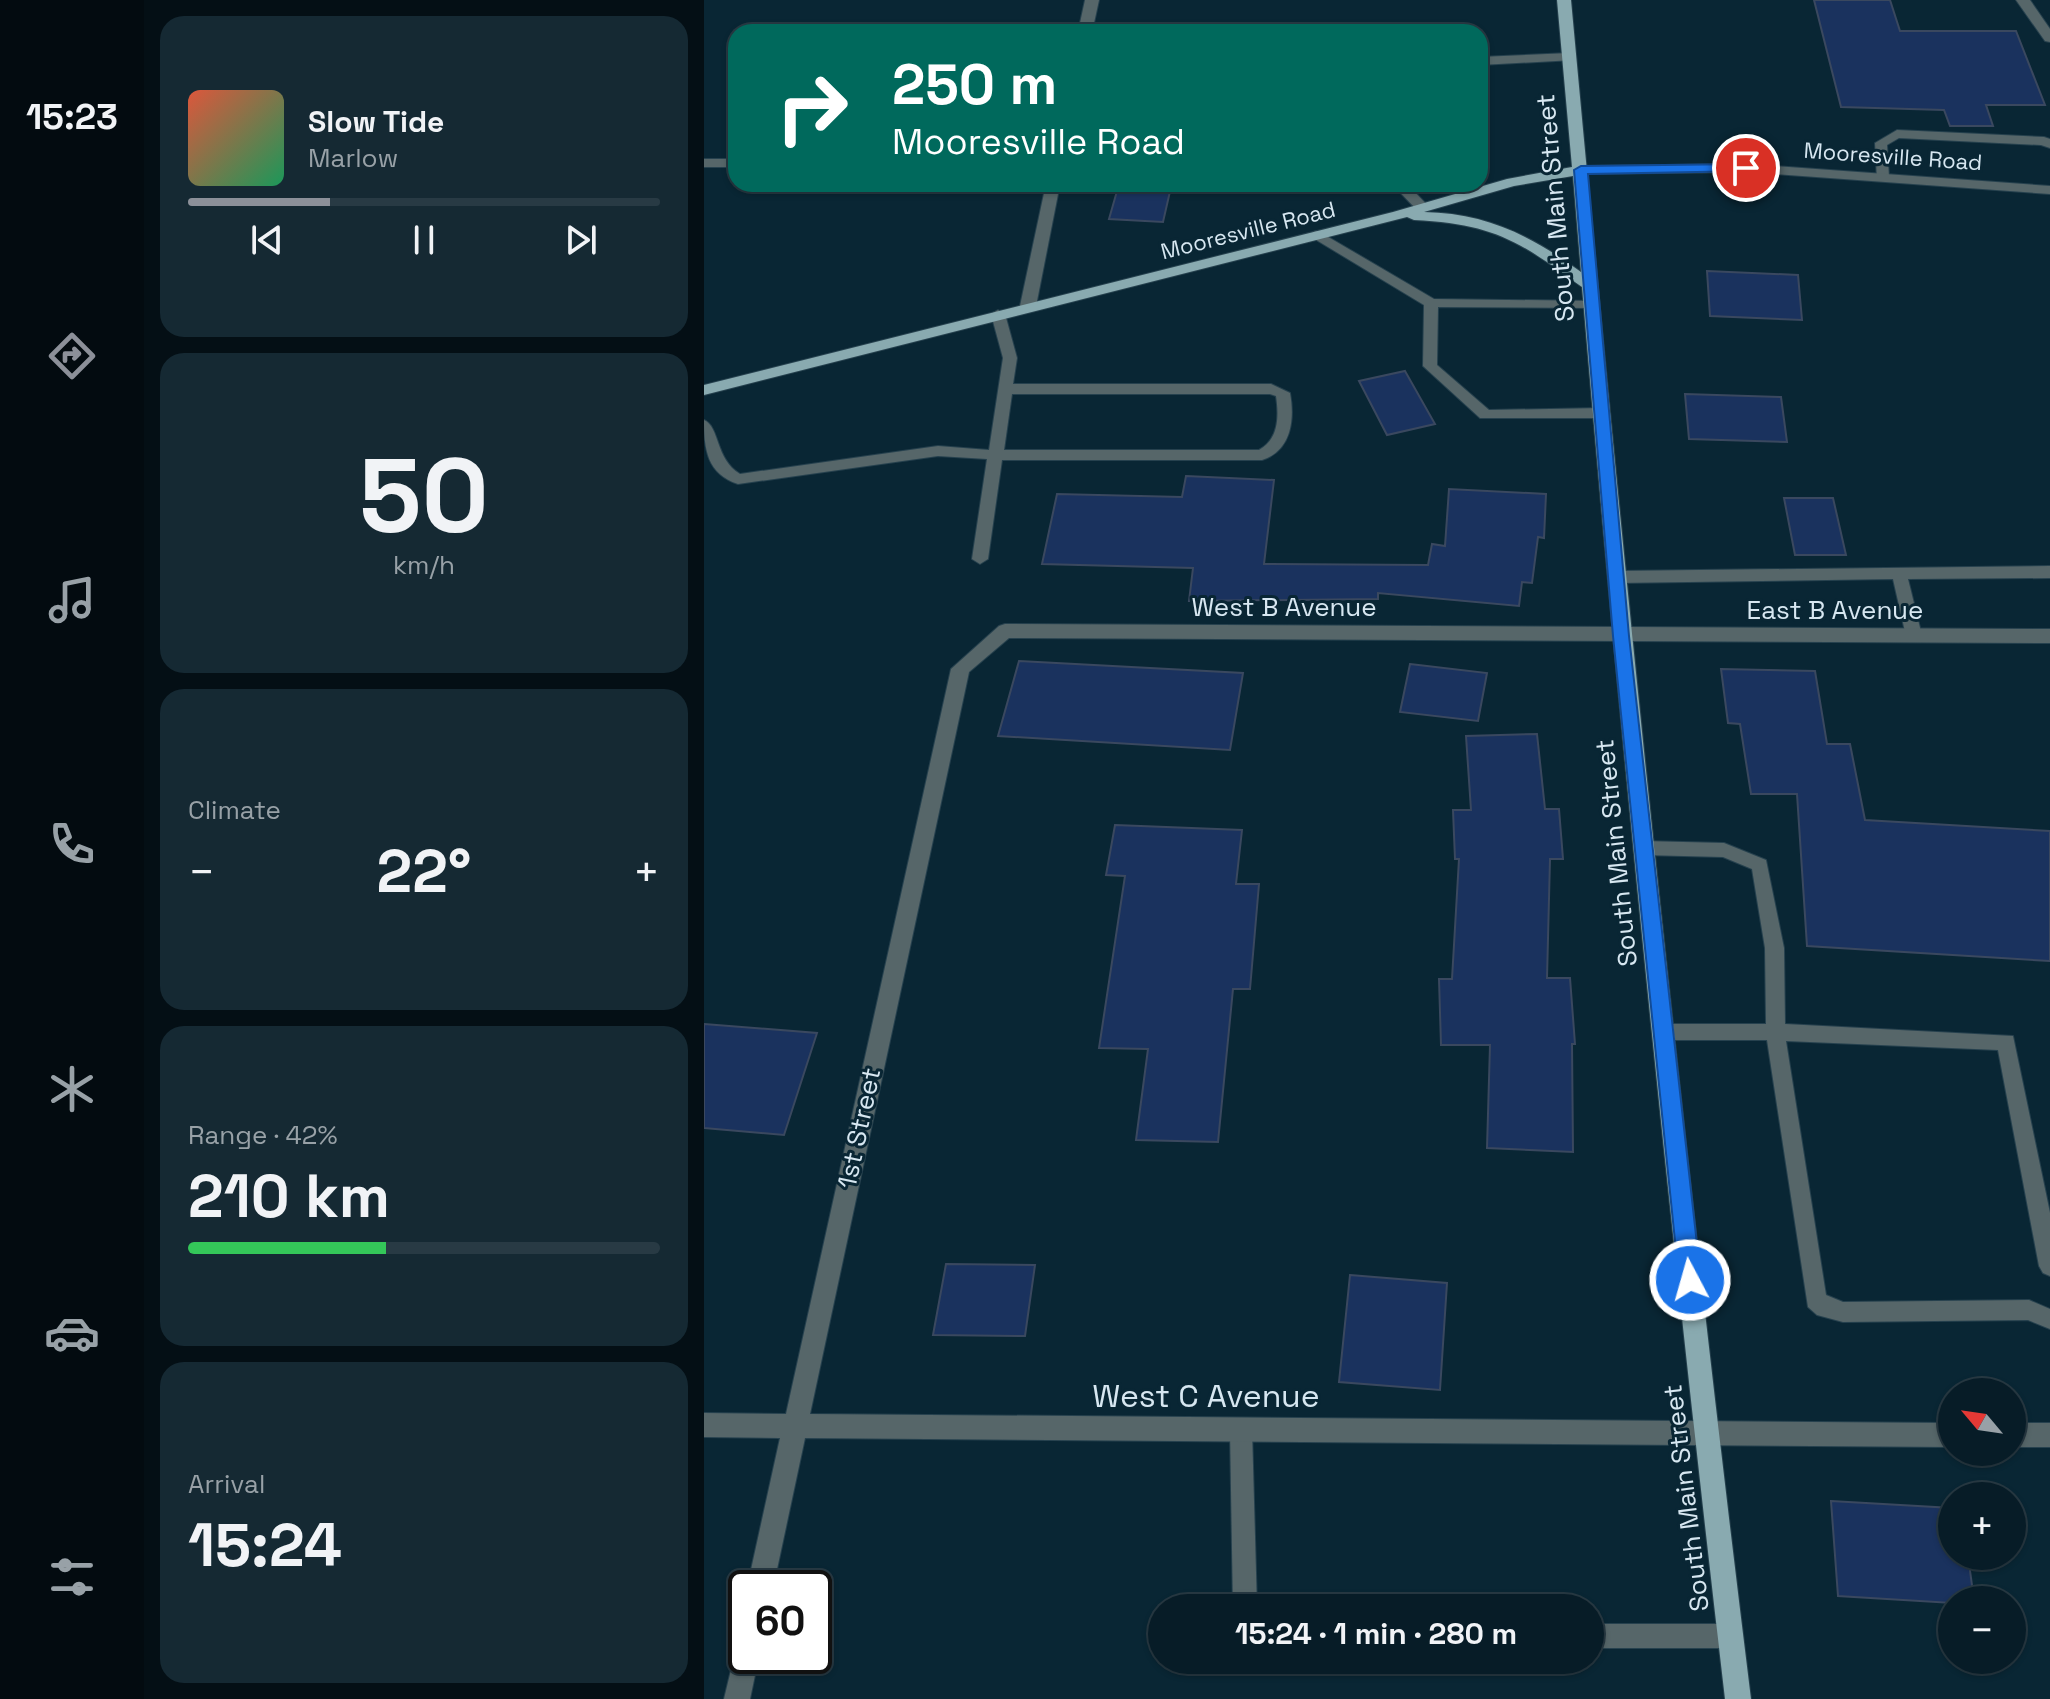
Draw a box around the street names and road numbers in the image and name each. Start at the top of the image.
street label: South Main Street [1528,93,1582,323]
street label: Mooresville Road [1803,136,1983,176]
street label: Mooresville Road [1158,195,1338,265]
street label: West B Avenue [1191,590,1377,624]
street label: East B Avenue [1747,593,1923,627]
street label: South Main Street [1587,738,1645,968]
street label: 1st Street [830,1065,888,1191]
street label: West C Avenue [1092,1376,1320,1416]
street label: South Main Street [1655,1383,1717,1613]

